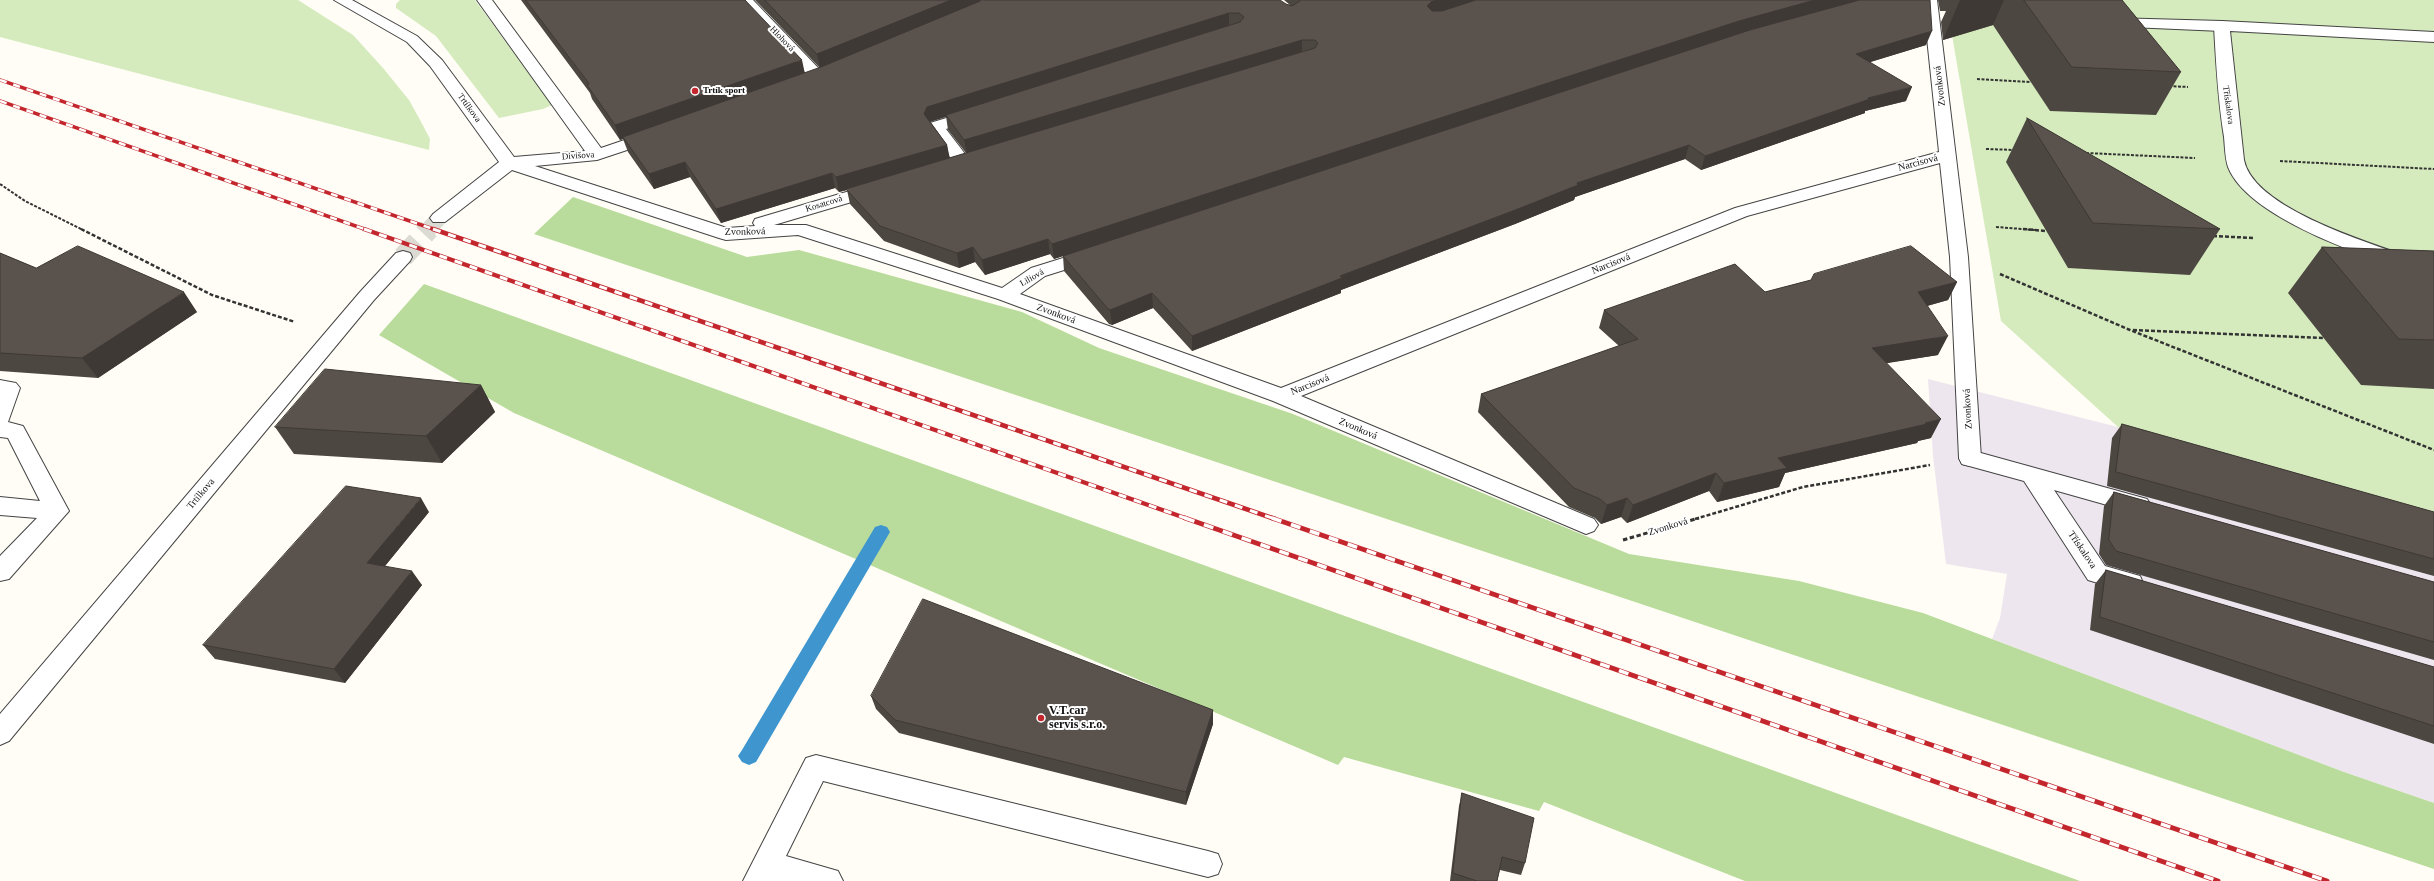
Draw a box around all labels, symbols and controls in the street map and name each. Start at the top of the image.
street label: Hlohová [767,24,797,54]
street label: Zvonková [1932,65,1948,107]
street label: Třískalova [2220,85,2236,125]
marker: Trtík sport [690,86,700,96]
place label: Trtík sport [703,86,745,96]
street label: Trtílkova [455,91,483,125]
street label: Divišova [561,149,595,163]
street label: Narcisová [1897,152,1939,174]
street label: Kosatcová [804,193,844,215]
street label: Zvonková [725,226,765,238]
street label: Narcisová [1590,251,1632,277]
street label: Liliová [1018,267,1046,289]
street label: Zvonková [1035,301,1077,327]
street label: Narcisová [1289,372,1331,398]
street label: Zvonková [1961,388,1975,430]
street label: Zvonková [1337,416,1379,442]
street label: Trtílkova [185,476,217,512]
street label: Zvonková [1647,515,1689,539]
street label: Třískalova [2065,529,2099,571]
place label: V.T.car servis s.r.o. [1049,704,1105,732]
marker: V.T.car servis s.r.o. [1036,713,1046,723]

